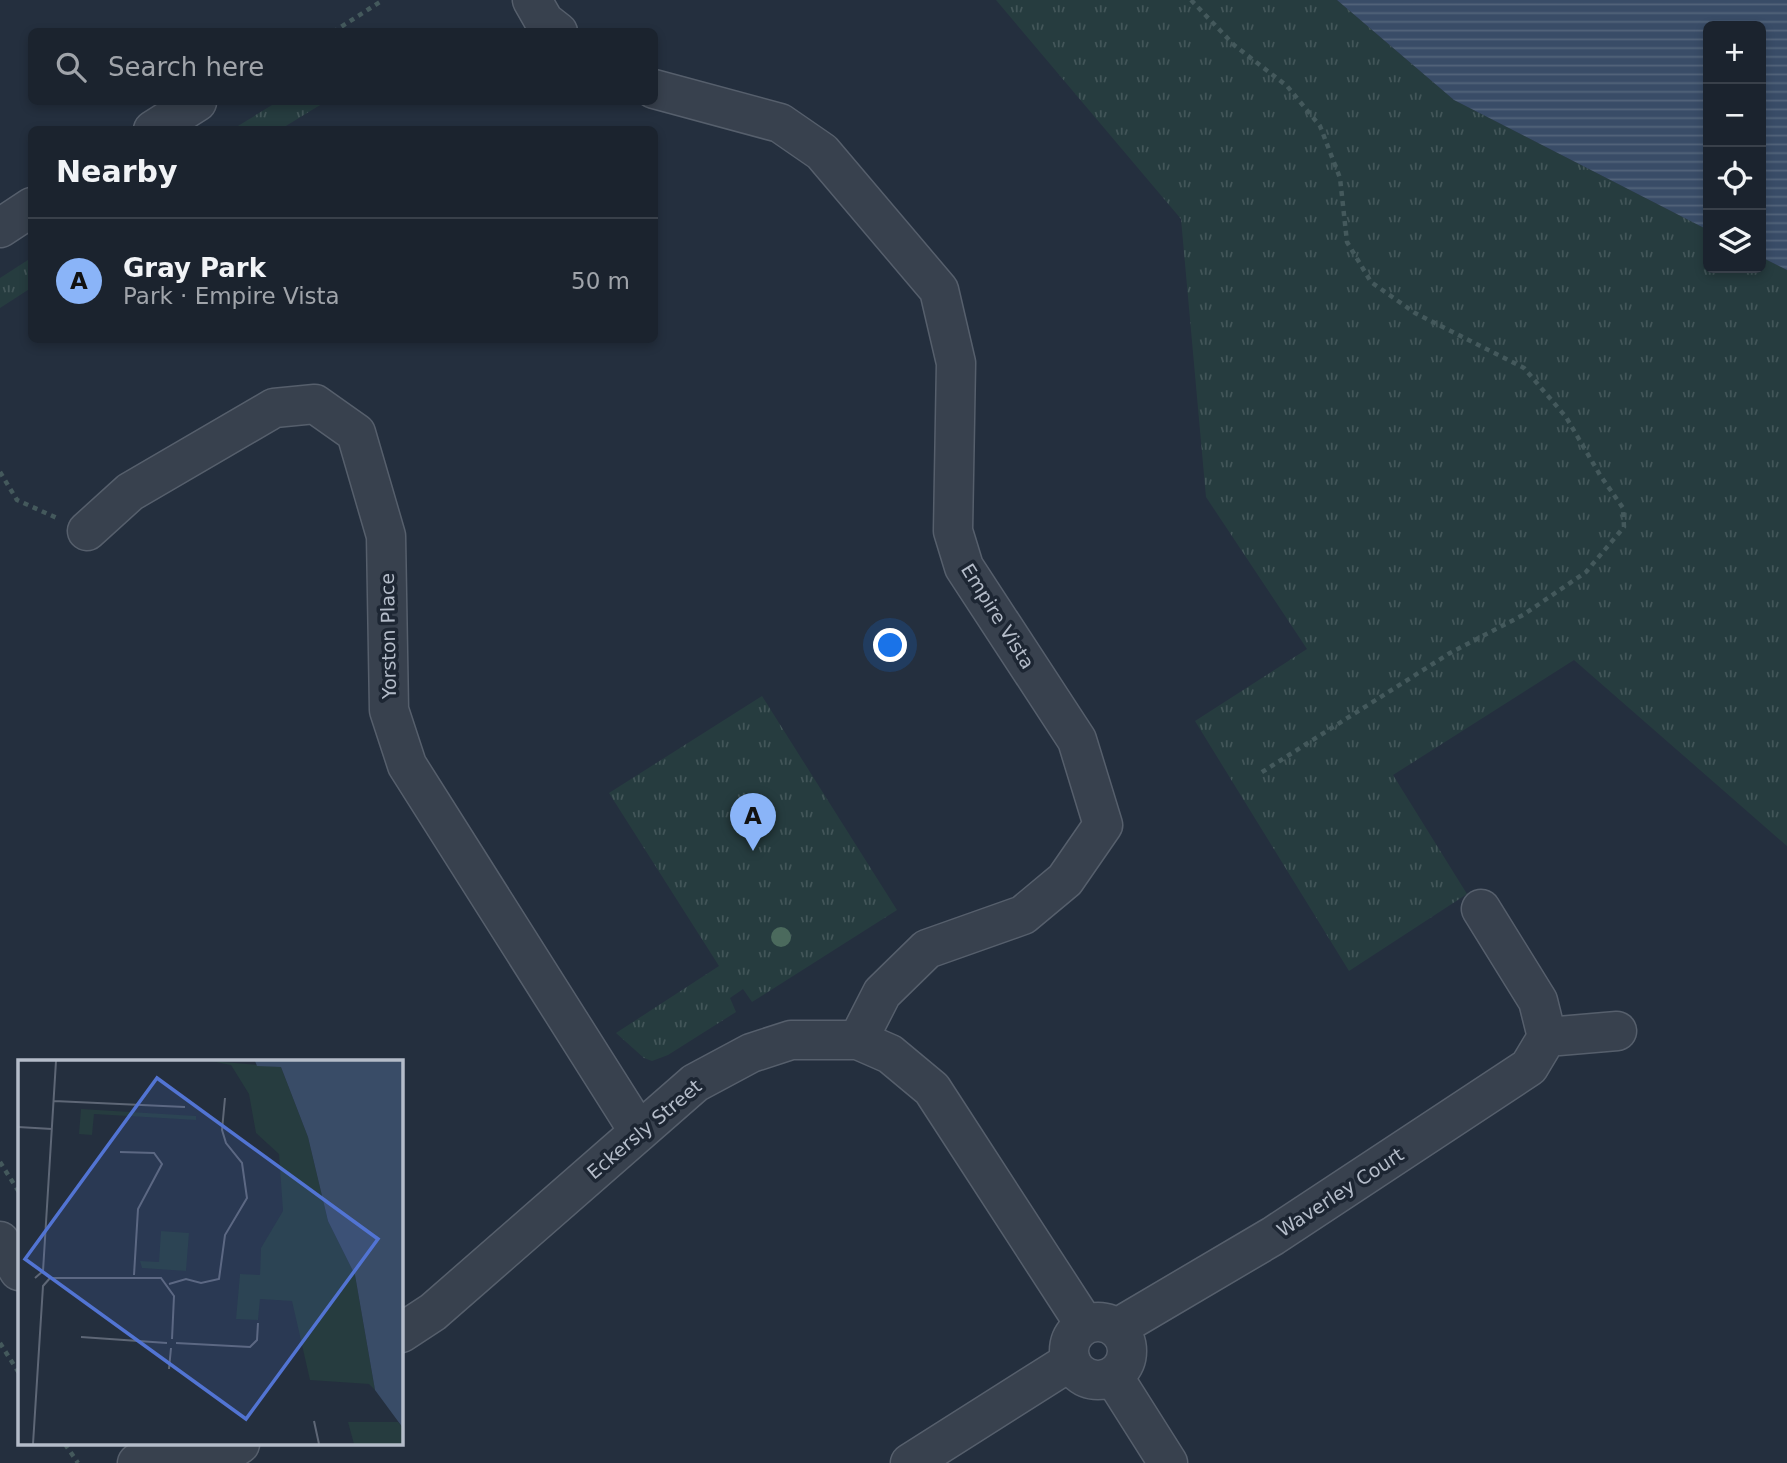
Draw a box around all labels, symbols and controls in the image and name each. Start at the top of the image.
map controls [1703,21,1766,273]
button: + [1703,21,1766,84]
search box [28,28,658,105]
icon: search [52,48,90,86]
text: Search here [108,52,264,82]
button: − [1703,84,1766,147]
button: locate [1703,147,1766,210]
text: Nearby [56,154,178,189]
button: layers [1703,210,1766,273]
text: Gray Park [123,253,266,283]
text: A [70,268,88,294]
text: 50 m [571,268,630,294]
text: Park · Empire Vista [123,283,340,309]
street label: Empire Vista [957,559,1039,673]
street label: Yorston Place [376,573,400,700]
your location [873,628,907,662]
pin: A [730,793,776,851]
inset map [18,1060,402,1446]
street label: Eckersly Street [582,1075,706,1183]
street label: Waverley Court [1273,1143,1407,1241]

